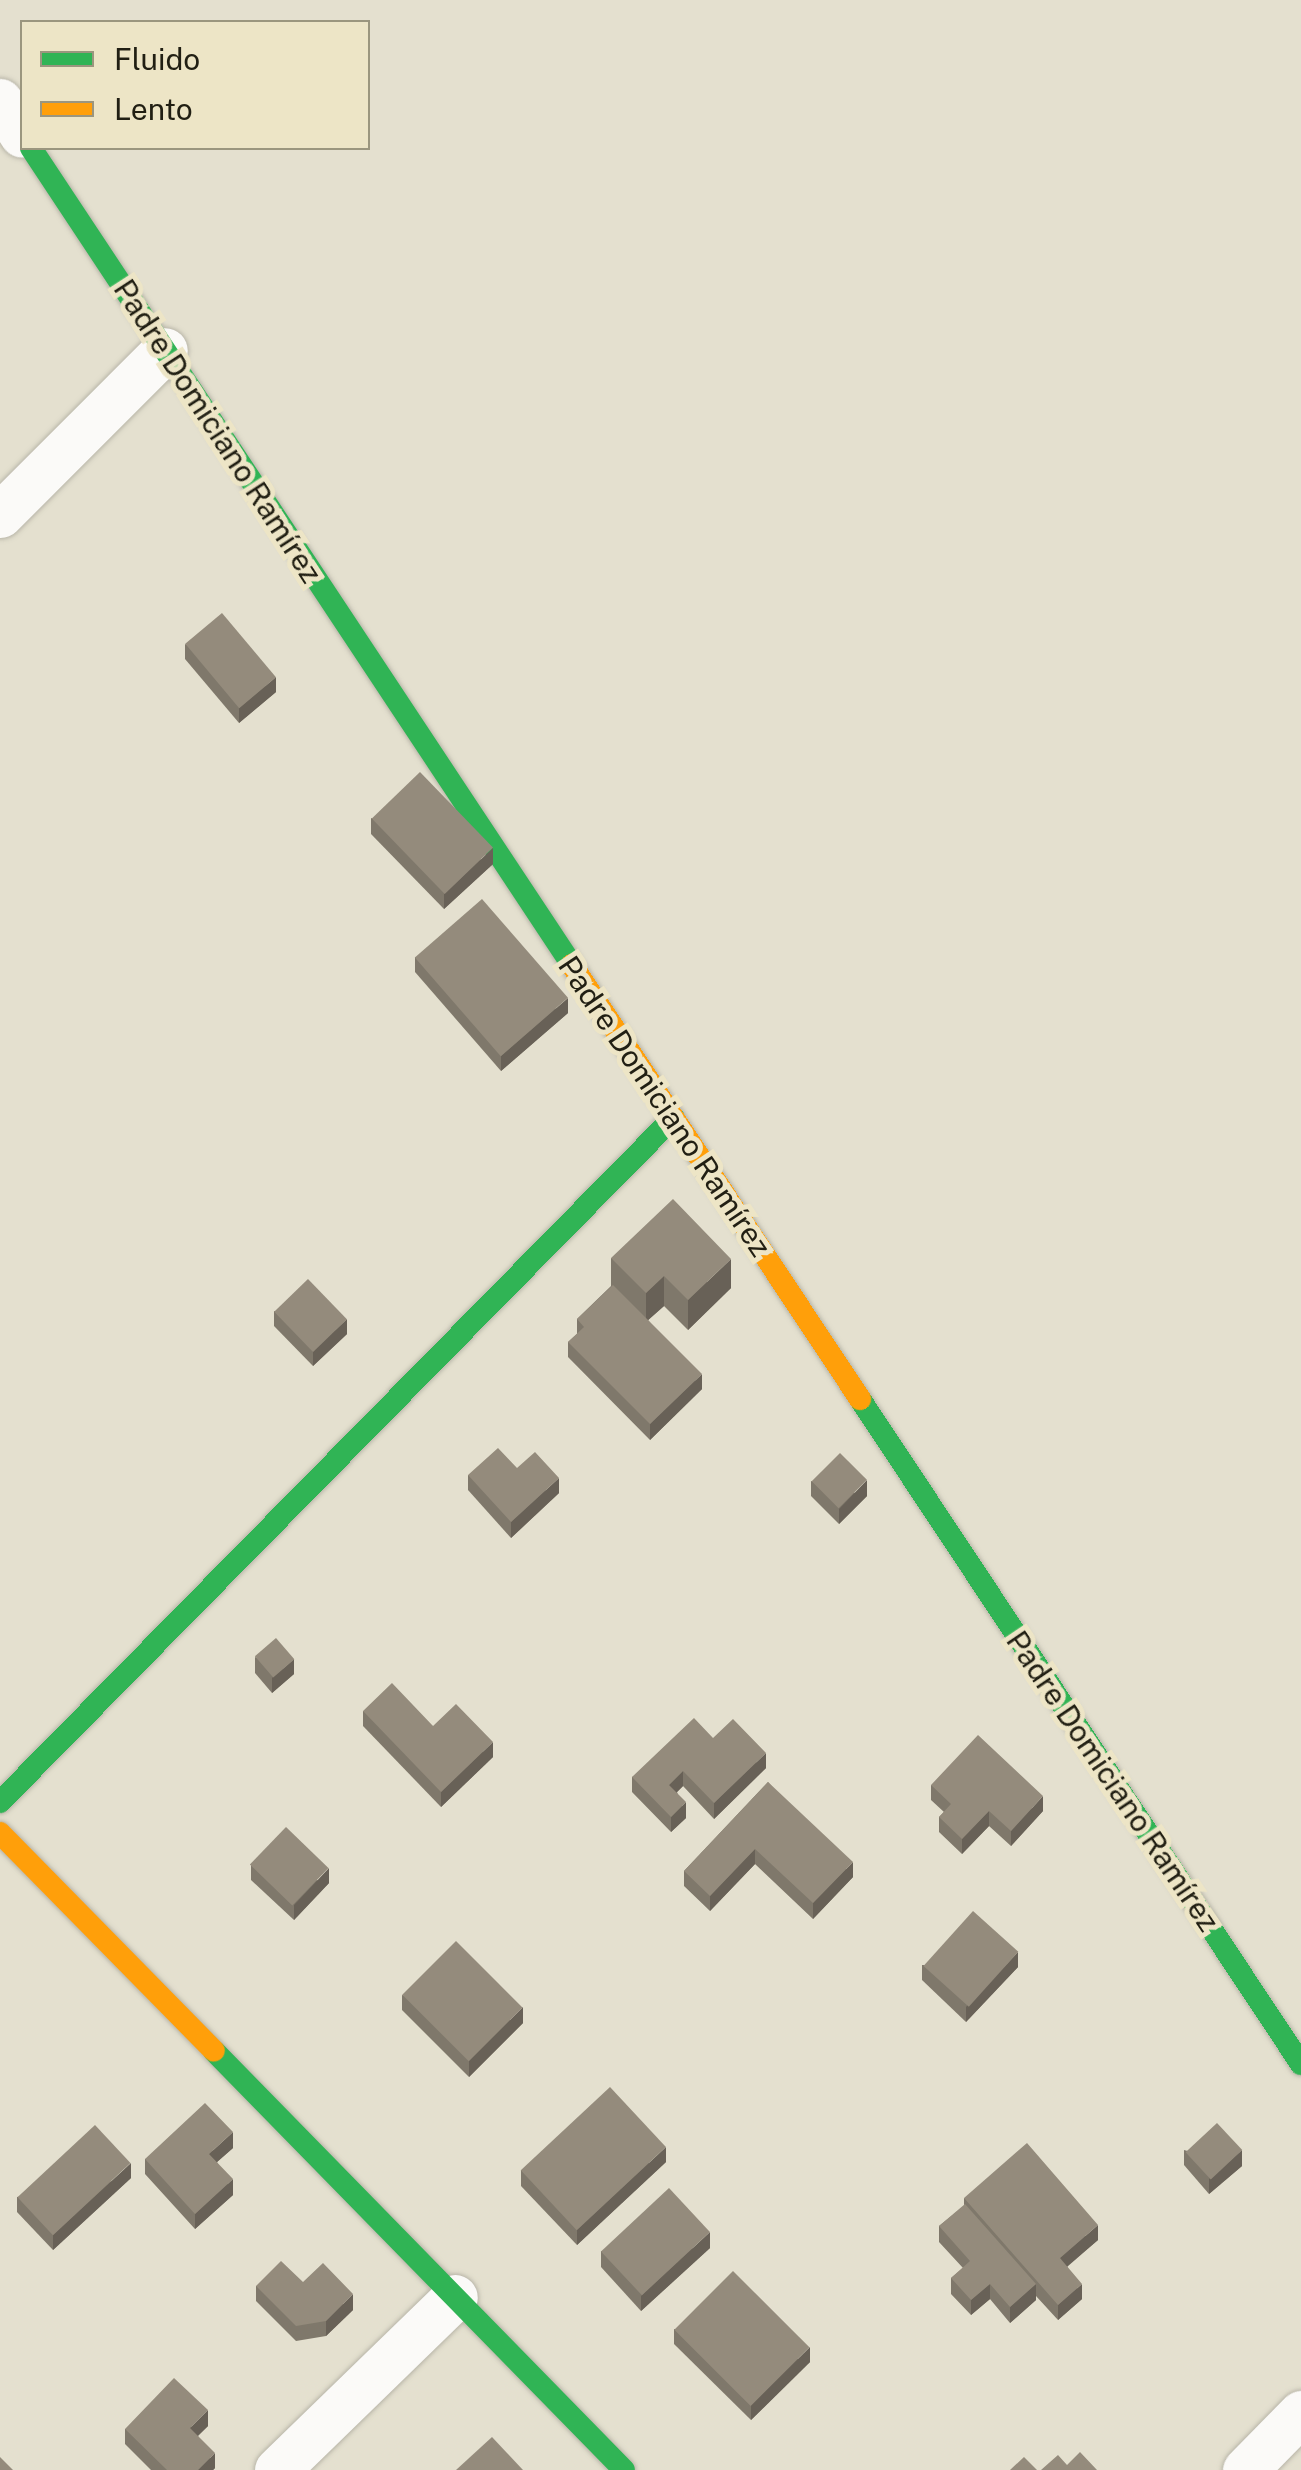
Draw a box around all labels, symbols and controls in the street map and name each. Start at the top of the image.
legend [20,20,370,150]
text: Fluido [114,41,200,77]
text: Lento [114,91,193,127]
street label: Padre Domiciano Ramírez [106,272,330,590]
street label: Padre Domiciano Ramírez [551,949,779,1263]
street label: Padre Domiciano Ramírez [999,1624,1227,1938]

